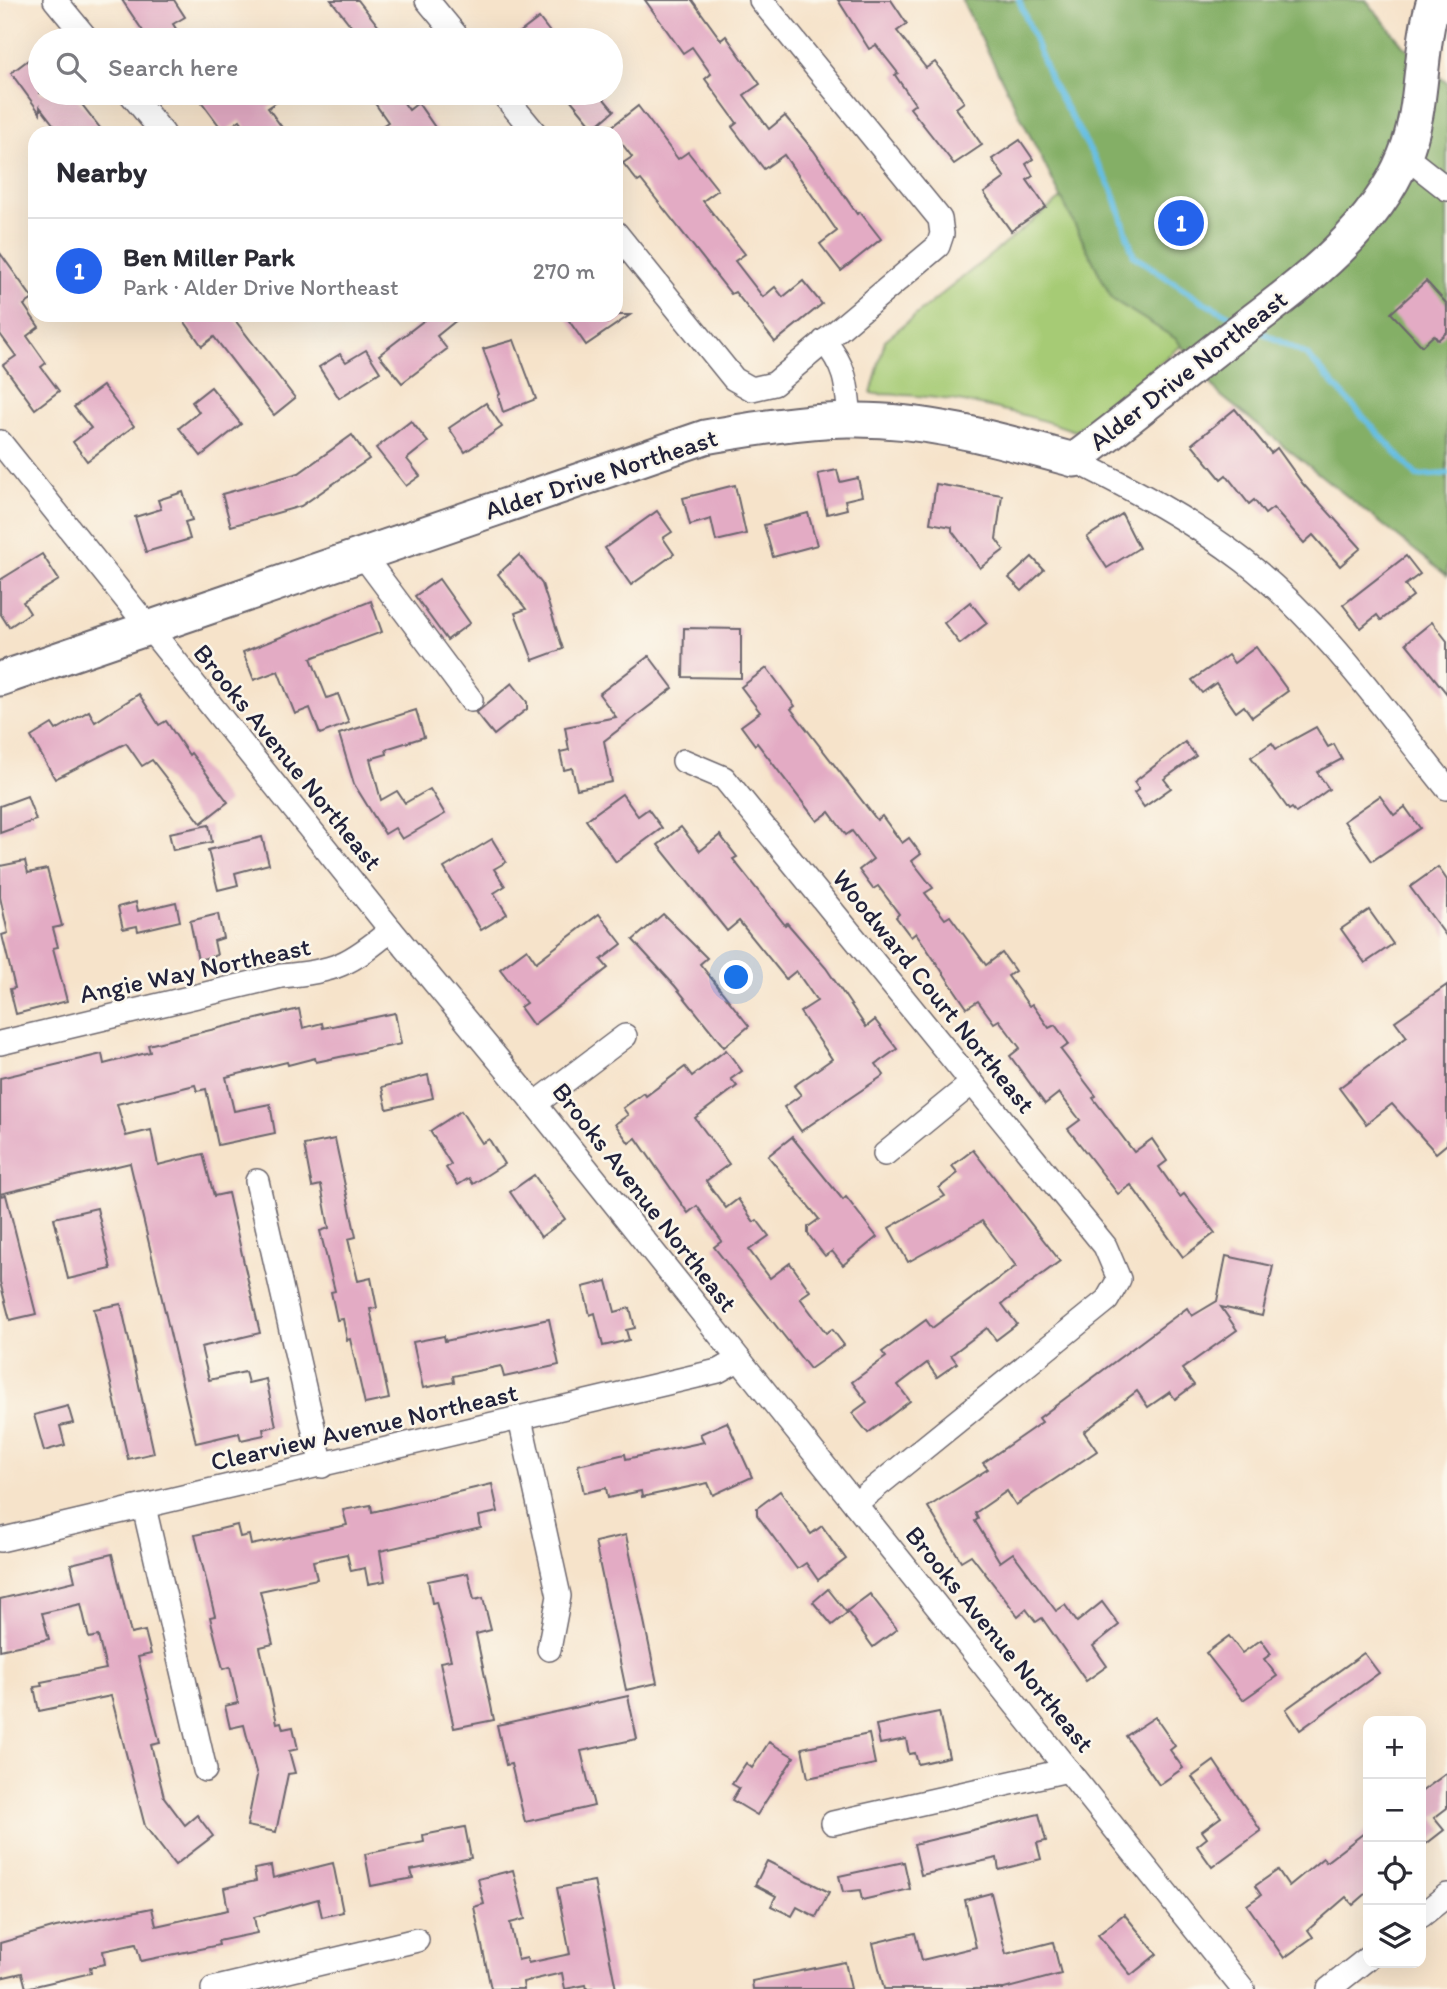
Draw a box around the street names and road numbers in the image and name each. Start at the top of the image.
street label: Alder Drive Northeast [1083,283,1294,457]
street label: Alder Drive Northeast [481,421,722,527]
street label: Brooks Avenue Northeast [187,637,389,877]
street label: Woodward Court Northeast [826,863,1042,1120]
street label: Angie Way Northeast [77,930,314,1010]
street label: Brooks Avenue Northeast [545,1076,745,1318]
street label: Clearview Avenue Northeast [207,1376,521,1478]
street label: Brooks Avenue Northeast [899,1519,1101,1759]

